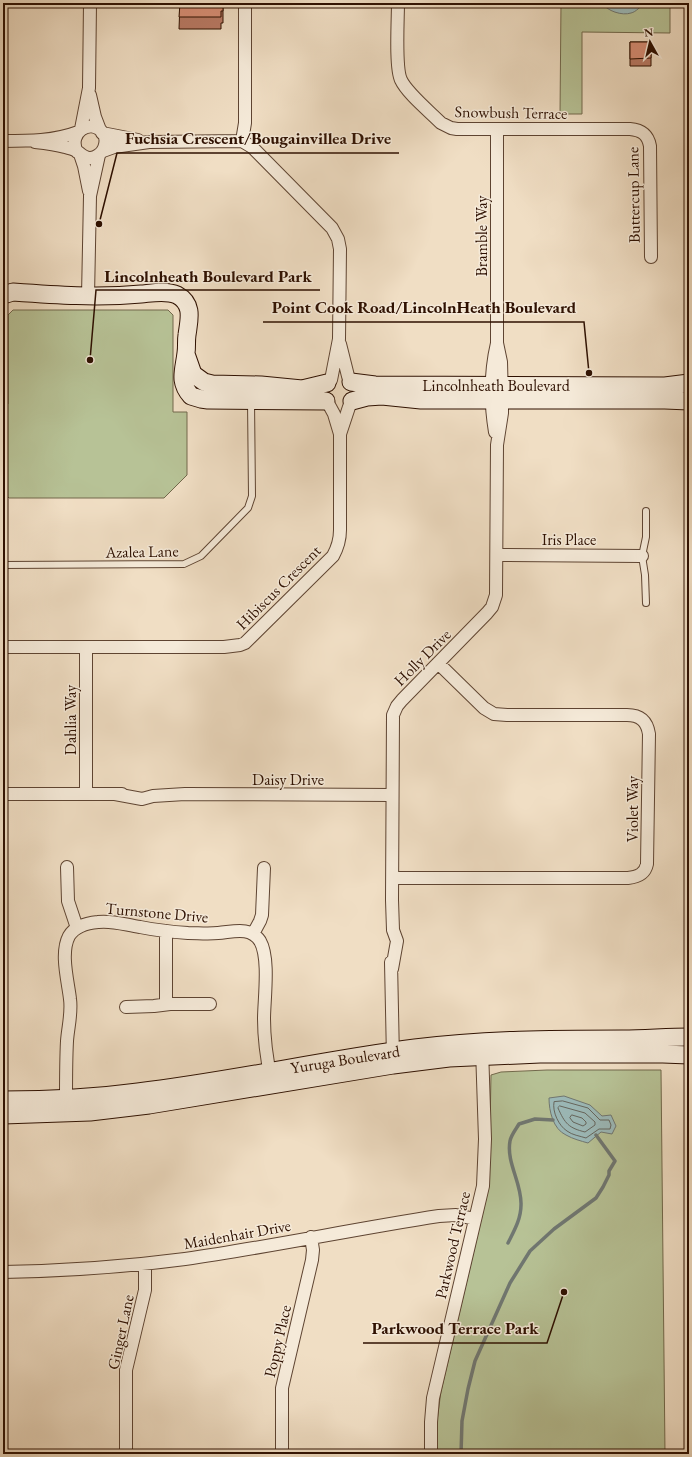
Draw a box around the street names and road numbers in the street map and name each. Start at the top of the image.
street label: Snowbush Terrace [455,101,567,124]
street label: Buttercup Lane [622,147,645,243]
street label: Bramble Way [471,194,492,277]
street label: Lincolnheath Boulevard [422,375,571,396]
street label: Iris Place [542,529,596,550]
street label: Azalea Lane [104,540,179,563]
street label: Hibiscus Crescent [231,540,325,634]
street label: Holly Drive [389,624,455,690]
street label: Dahlia Way [60,684,81,755]
street label: Daisy Drive [252,769,324,790]
street label: Violet Way [622,775,643,842]
street label: Turnstone Drive [105,898,209,927]
street label: Yuruga Boulevard [289,1040,402,1079]
street label: Parkwood Terrace [430,1189,475,1301]
street label: Maidenhair Drive [182,1215,292,1254]
street label: Ginger Lane [102,1293,139,1372]
street label: Poppy Place [259,1303,296,1379]

